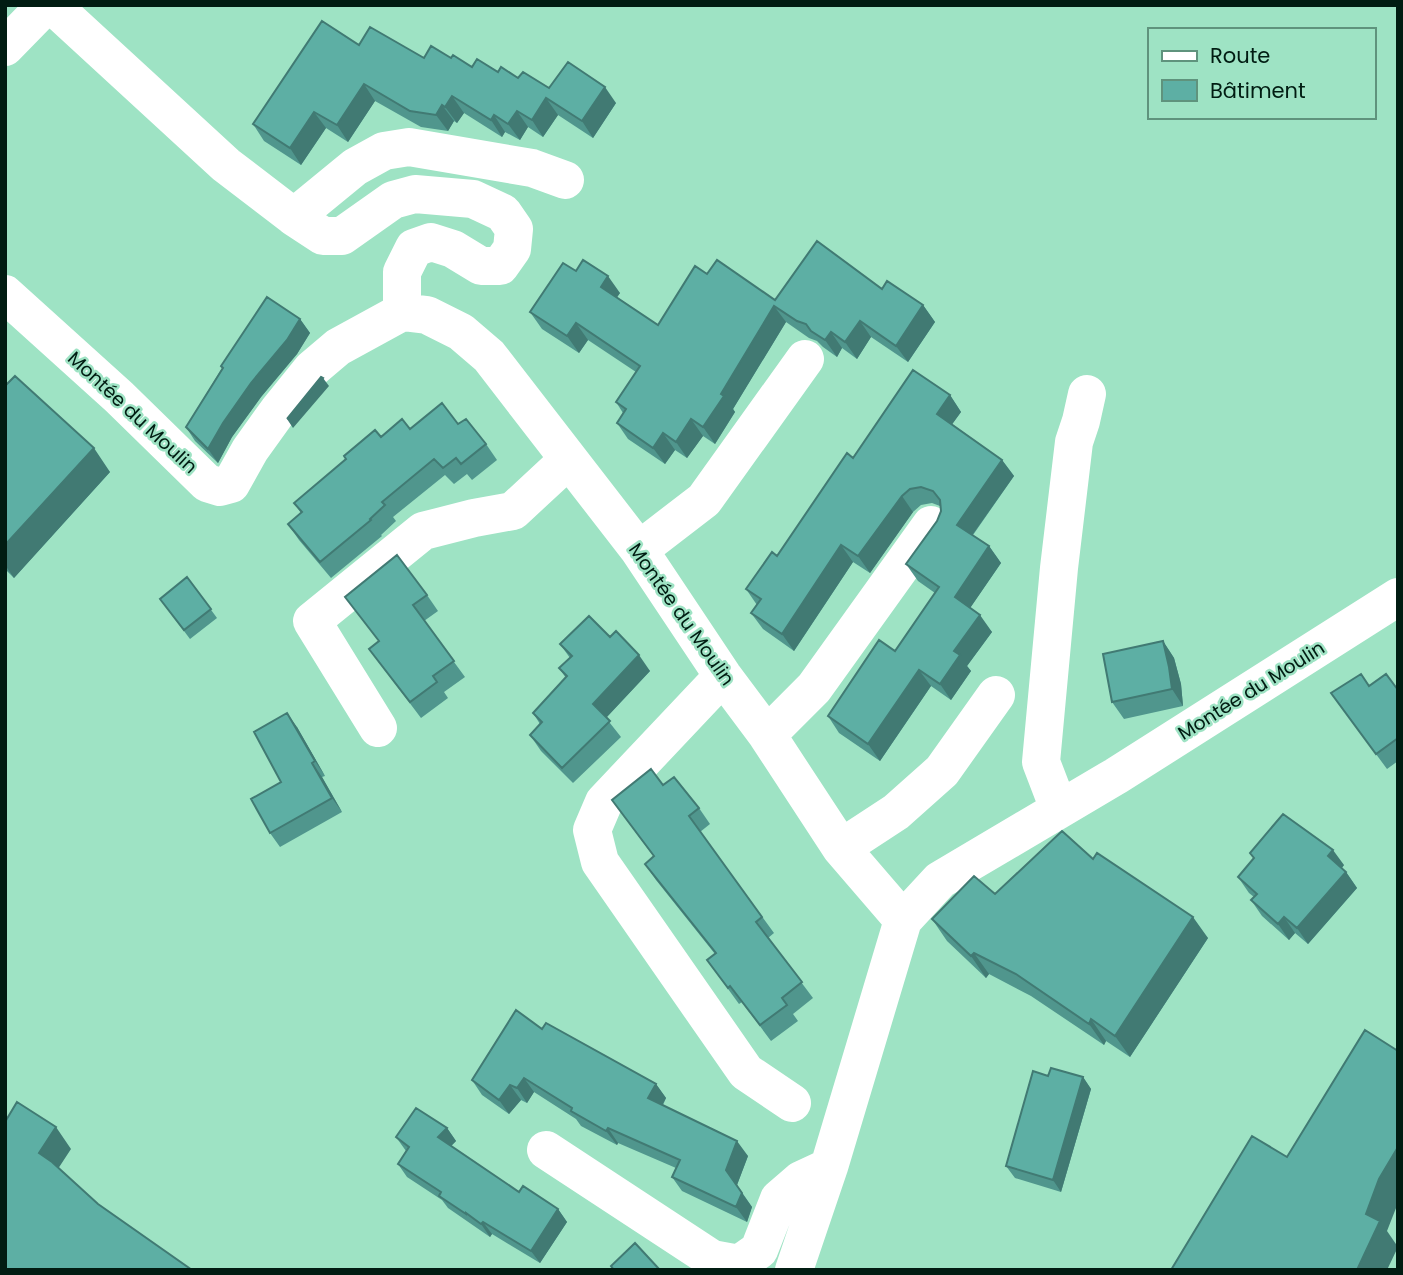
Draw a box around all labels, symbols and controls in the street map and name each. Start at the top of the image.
legend [1148,28,1375,119]
text: Route [1210,41,1270,70]
text: Bâtiment [1210,76,1306,105]
street label: Montée du Moulin [62,345,203,480]
street label: Montée du Moulin [622,538,741,691]
street label: Montée du Moulin [1173,634,1330,747]

